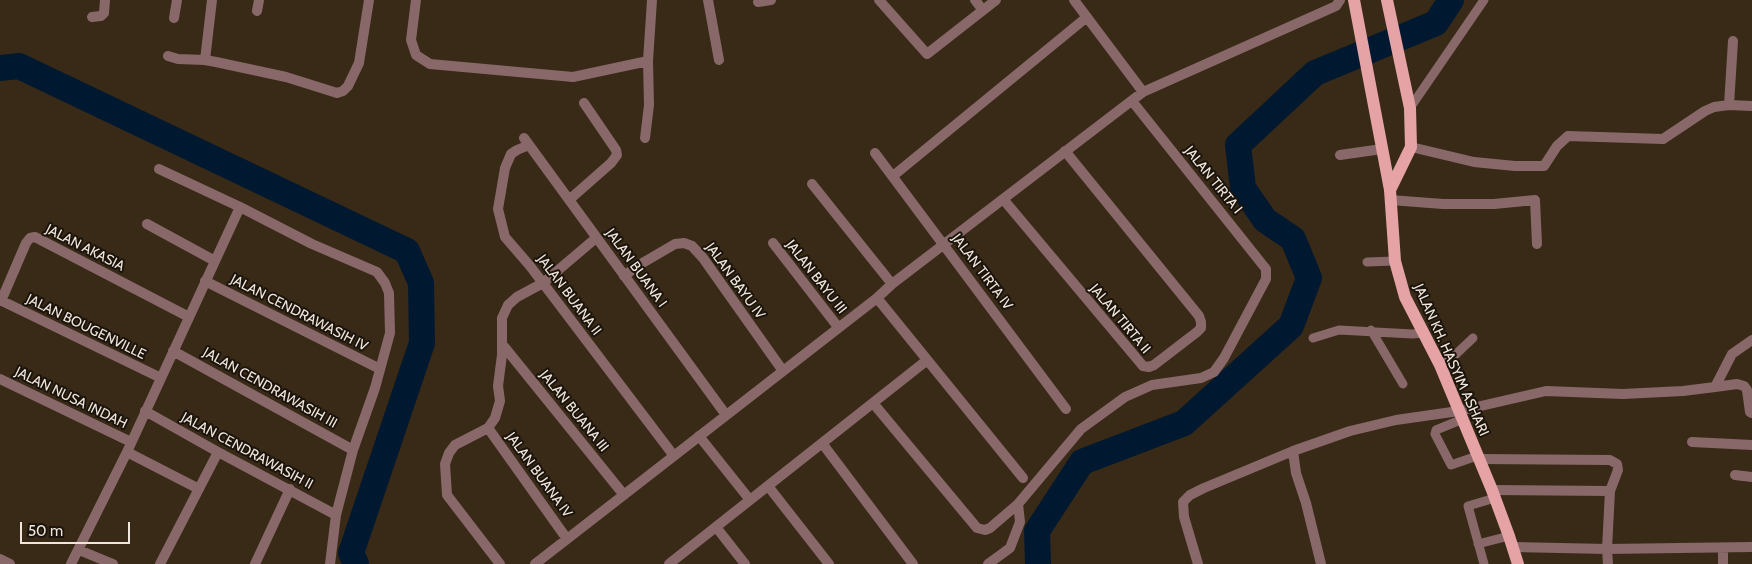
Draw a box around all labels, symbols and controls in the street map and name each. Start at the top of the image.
street label: JALAN TIRTA I [1181,143,1245,217]
street label: JALAN AKASIA [43,221,127,275]
street label: JALAN BUANA I [602,225,670,311]
street label: JALAN TIRTA IV [948,231,1016,313]
street label: JALAN BAYU III [782,237,850,317]
street label: JALAN BAYU IV [702,240,768,322]
street label: JALAN BUANA II [533,251,605,339]
street label: JALAN CENDRAWASIH IV [227,271,371,355]
street label: JALAN TIRTA II [1086,281,1154,357]
street label: JALAN KH. HASYIM ASHARI [1410,281,1492,439]
street label: JALAN BOUGENVILLE [23,291,149,363]
street label: JALAN CENDRAWASIH III [200,344,340,432]
street label: JALAN NUSA INDAH [12,364,130,432]
street label: JALAN BUANA III [536,367,612,455]
street label: JALAN CENDRAWASIH II [178,409,316,493]
street label: JALAN BUANA IV [502,429,576,521]
scale bar [22,512,132,544]
text: 50 m [28,522,63,540]

